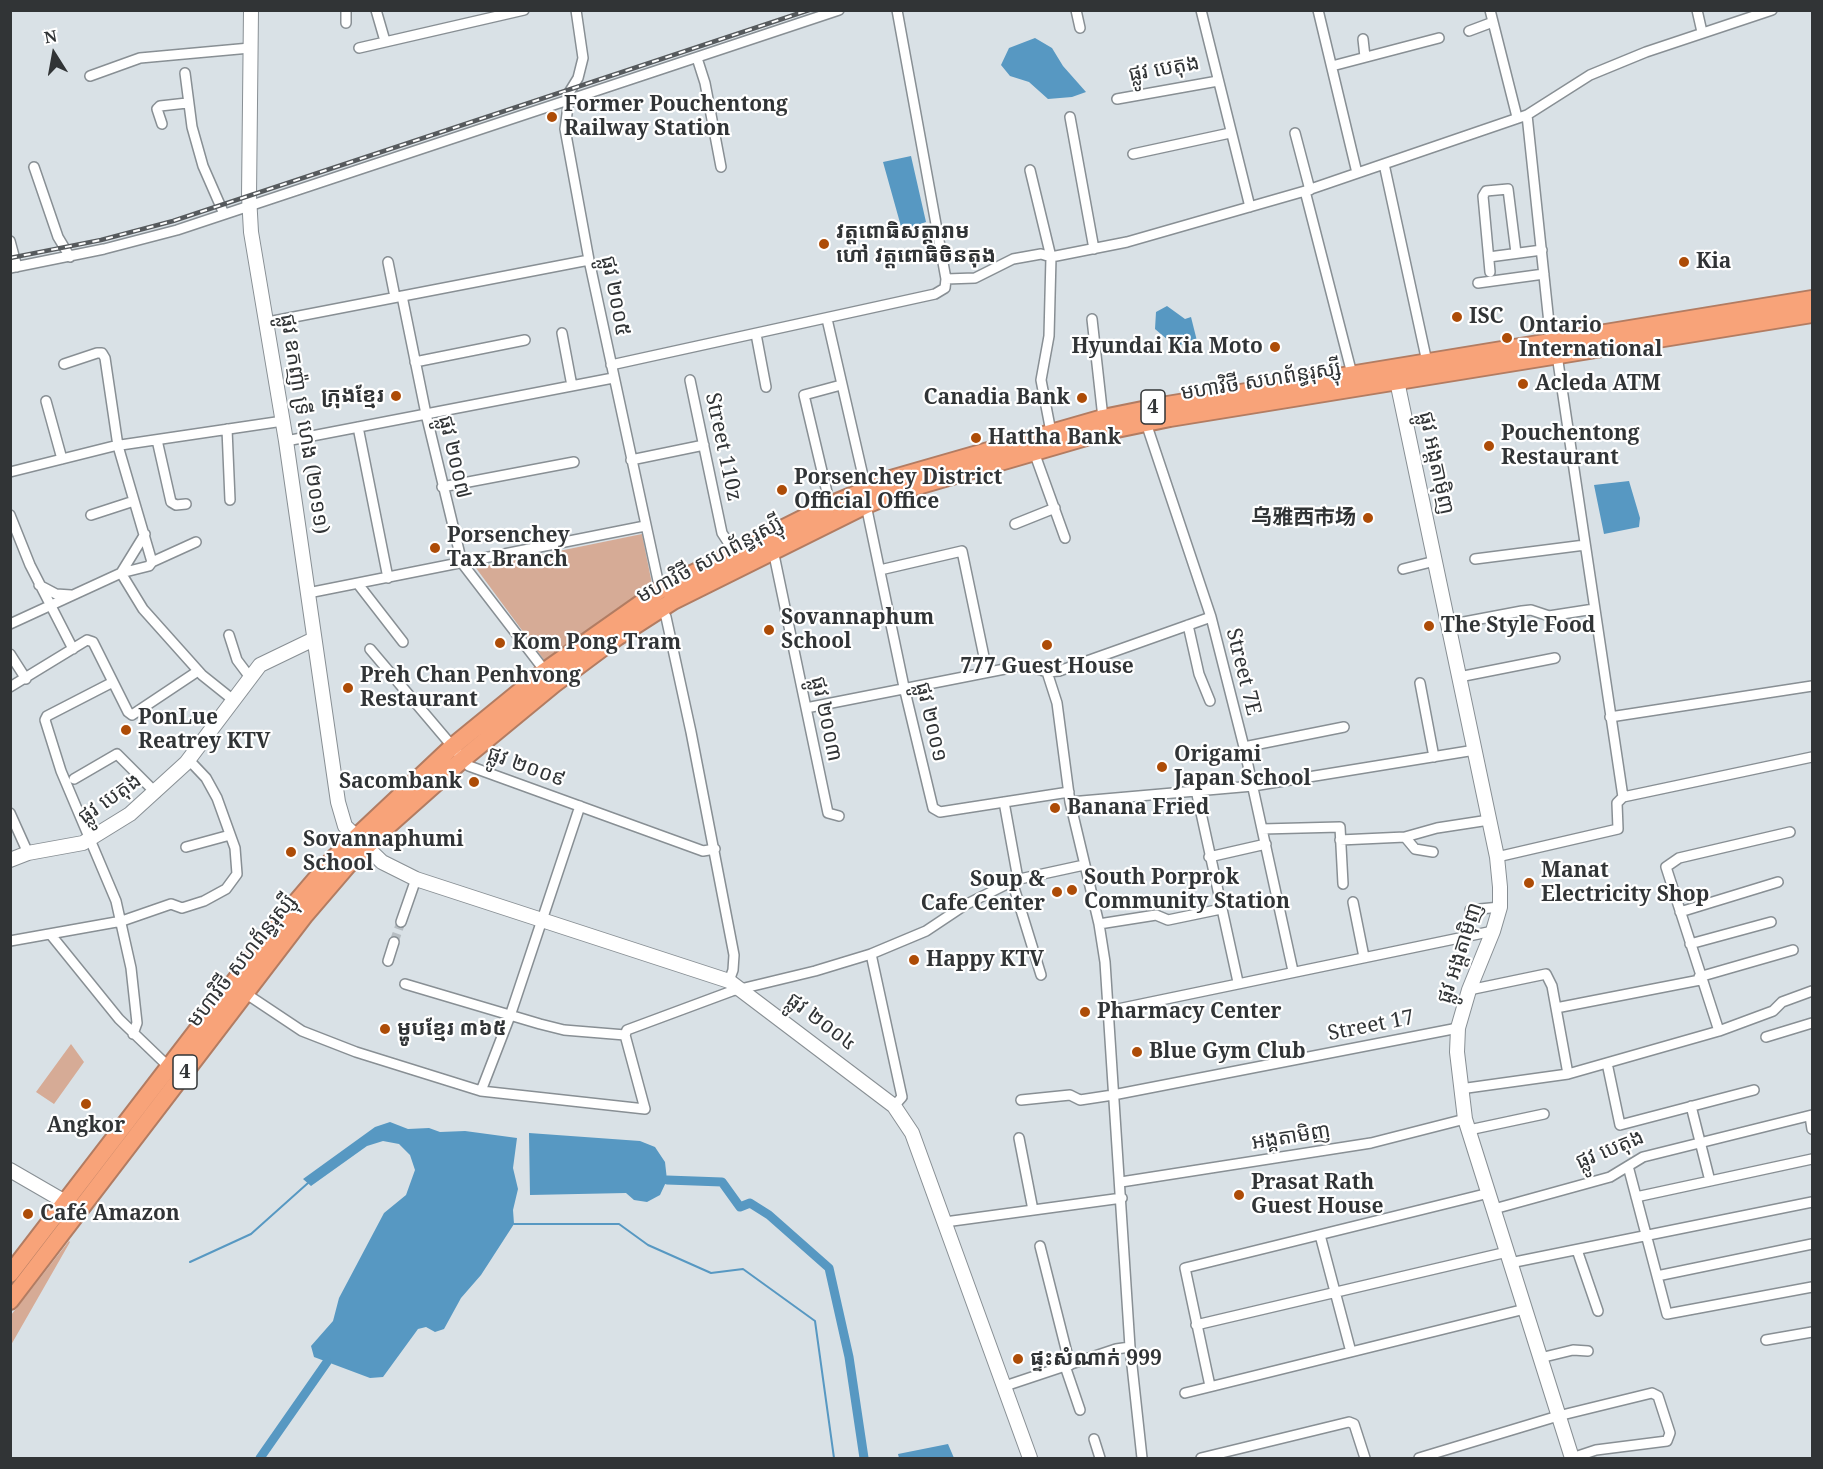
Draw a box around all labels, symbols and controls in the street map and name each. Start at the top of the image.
north arrow [24,24,84,84]
text: N [42,24,59,48]
street label: ផ្លូវ បេតុង [1127,50,1201,88]
place label: Former Pouchentong Railway Station [564,92,788,142]
marker: Former Pouchentong Railway Station [545,110,559,124]
place label: វត្តពោធិសត្តារាម ហៅ វត្តពោធិចិនតុង [836,219,996,269]
marker: វត្តពោធិសត្តារាម ហៅ វត្តពោធិចិនតុង [817,237,831,251]
place label: Kia [1696,249,1731,275]
street label: ផ្លូវ ២០០៥ [595,254,635,338]
marker: Kia [1677,255,1691,269]
place label: ISC [1469,304,1504,330]
marker: ISC [1450,310,1464,324]
street label: ផ្លូវ ឧកញ៉ា ទ្រី ហេង (២០១១) [274,312,334,536]
place label: Ontario International [1519,313,1662,363]
marker: Ontario International [1500,331,1514,345]
place label: Hyundai Kia Moto [1071,334,1263,360]
marker: Hyundai Kia Moto [1268,340,1282,354]
street label: មហាវិថី សហព័ន្ធរុស្ស៊ី [1179,356,1343,406]
place label: Acleda ATM [1535,371,1661,397]
marker: Acleda ATM [1516,377,1530,391]
place label: ក្រុងខ្មែរ [321,383,384,409]
place label: Canadia Bank [924,385,1070,411]
marker: ក្រុងខ្មែរ [389,389,403,403]
road number: 4 [1141,390,1165,424]
street label: Street 110z [699,391,747,503]
marker: Canadia Bank [1075,391,1089,405]
street label: ផ្លូវ អង្តតាម៉ិញ [1413,409,1459,517]
street label: ផ្លូវ ២០០៧ [432,413,476,501]
place label: Pouchentong Restaurant [1501,421,1640,471]
place label: Hattha Bank [988,425,1121,451]
marker: Hattha Bank [969,431,983,445]
marker: Pouchentong Restaurant [1482,439,1496,453]
place label: Porsenchey District Official Office [794,465,1002,515]
marker: Porsenchey District Official Office [775,483,789,497]
place label: 乌雅西市场 [1251,505,1356,531]
street label: មហាវិថី សហព័ន្ធរុស្ស៊ី [633,511,787,609]
marker: 乌雅西市场 [1361,511,1375,525]
place label: Porsenchey Tax Branch [447,523,570,573]
marker: Porsenchey Tax Branch [428,541,442,555]
place label: Sovannaphum School [781,605,934,655]
place label: The Style Food [1441,613,1595,639]
marker: The Style Food [1422,619,1436,633]
marker: Sovannaphum School [762,623,776,637]
street label: Street 7E [1220,626,1266,718]
place label: Kom Pong Tram [512,630,681,656]
marker: Kom Pong Tram [493,636,507,650]
marker: 777 Guest House [1040,638,1054,652]
place label: 777 Guest House [960,654,1134,680]
place label: Preh Chan Penhvong Restaurant [360,663,581,713]
street label: ផ្លូវ ២០០៣ [805,674,847,764]
street label: ផ្លូវ ២០០១ [910,679,952,765]
marker: Preh Chan Penhvong Restaurant [341,681,355,695]
place label: PonLue Reatrey KTV [138,705,270,755]
marker: PonLue Reatrey KTV [119,723,133,737]
street label: ផ្លូវ ២០០៩ [483,741,569,793]
place label: Origami Japan School [1174,742,1311,792]
marker: Origami Japan School [1155,760,1169,774]
street label: ផ្លូវ បេតុង [73,768,147,830]
place label: Sacombank [339,769,462,795]
marker: Sacombank [467,775,481,789]
place label: Banana Fried [1067,795,1209,821]
marker: Banana Fried [1048,801,1062,815]
place label: Sovannaphumi School [303,827,464,877]
marker: Sovannaphumi School [284,845,298,859]
place label: Manat Electricity Shop [1541,858,1709,908]
place label: South Porprok Community Station [1084,865,1290,915]
place label: Soup & Cafe Center [921,867,1045,917]
marker: Manat Electricity Shop [1522,876,1536,890]
marker: South Porprok Community Station [1065,883,1079,897]
marker: Soup & Cafe Center [1050,885,1064,899]
street label: មហាវិថី សហព័ន្ធរុស្ស៊ី [182,889,302,1033]
street label: ផ្លូវ អង្តតាម៉ិញ [1432,899,1488,1007]
place label: Happy KTV [926,947,1044,973]
marker: Happy KTV [907,953,921,967]
street label: ផ្លូវ ២០០៤ [781,987,861,1057]
place label: Pharmacy Center [1097,999,1282,1025]
marker: Pharmacy Center [1078,1005,1092,1019]
street label: Street 17 [1326,1005,1416,1047]
place label: ម្ហូបខ្មែរ ៣៦៥ [397,1016,506,1042]
marker: ម្ហូបខ្មែរ ៣៦៥ [378,1022,392,1036]
place label: Blue Gym Club [1149,1039,1306,1065]
marker: Blue Gym Club [1130,1045,1144,1059]
road number: 4 [173,1055,197,1089]
marker: Angkor [79,1097,93,1111]
place label: Angkor [47,1113,125,1139]
street label: អង្គតាមិញ [1250,1118,1332,1156]
street label: ផ្លូវ បេតុង [1572,1125,1648,1175]
place label: Prasat Rath Guest House [1251,1170,1383,1220]
marker: Prasat Rath Guest House [1232,1188,1246,1202]
place label: Café Amazon [40,1201,180,1227]
marker: Café Amazon [21,1207,35,1221]
place label: ផ្ទះសំណាក់ 999 [1030,1346,1162,1372]
marker: ផ្ទះសំណាក់ 999 [1011,1352,1025,1366]

